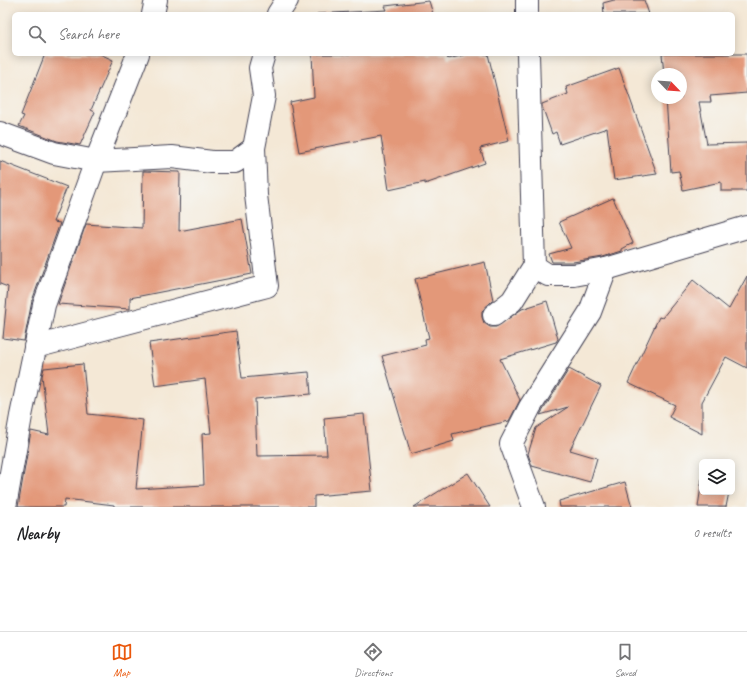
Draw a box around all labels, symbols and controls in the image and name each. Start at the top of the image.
search box [12,12,735,56]
icon: search [26,23,48,45]
text: Search here [58,25,119,44]
north arrow [651,68,687,104]
map controls [699,459,735,495]
button: layers [699,459,735,495]
text: Nearby [16,523,59,544]
text: 0 results [693,525,731,541]
tab: Map [111,641,133,679]
tab: Directions [354,641,393,679]
tab: Saved [614,641,636,679]

